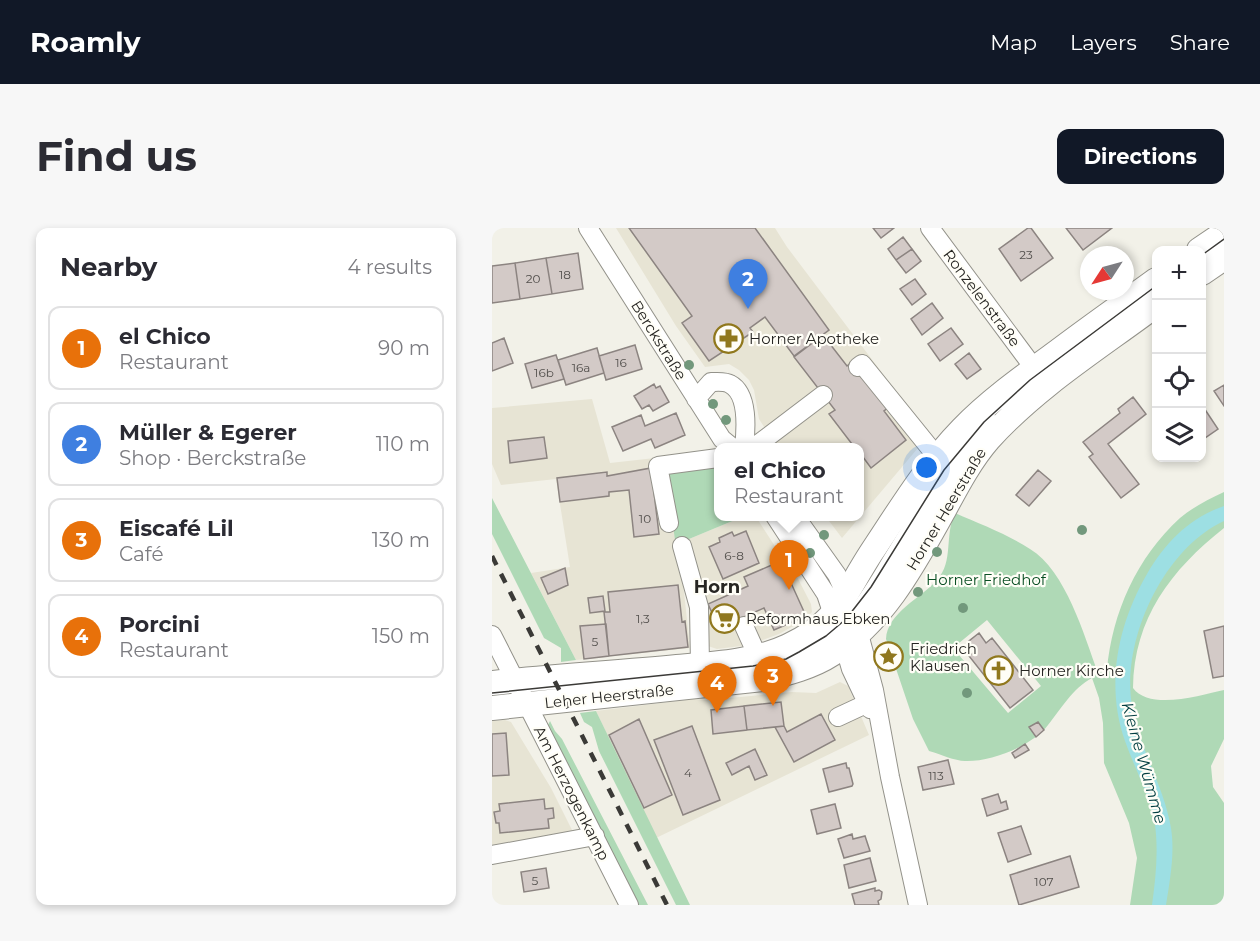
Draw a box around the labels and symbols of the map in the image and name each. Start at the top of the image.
street label: Ronzelenstraße [939,246,1025,350]
north arrow [1080,246,1134,300]
house number: 23 [1019,247,1033,262]
pin: 2 [728,260,768,309]
house number: 18 [559,267,571,282]
house number: 20 [526,271,540,286]
street label: Berckstraße [627,297,691,383]
pharmacy icon: Horner Apotheke [712,322,744,354]
place label: Horner Apotheke [749,329,879,348]
house number: 16 [615,355,627,370]
house number: 16a [572,360,590,375]
house number: 16b [534,365,554,380]
street label: Horner Heerstraße [902,444,990,574]
your location [912,453,941,482]
house number: 10 [639,511,651,526]
pin: 1 [770,540,808,590]
house number: 6-8 [724,548,744,563]
park label: Horner Friedhof [926,570,1047,589]
district label: Horn [694,576,740,598]
supermarket icon: Reformhaus Ebken [709,602,741,634]
place label: Reformhaus Ebken [746,609,890,628]
house number: 1,3 [636,611,650,626]
house number: 5 [592,634,599,649]
place label: Friedrich Klausen [910,639,977,675]
place icon: Friedrich Klausen [873,641,905,673]
church icon: Horner Kirche [982,654,1014,686]
pin: 3 [754,656,792,706]
place label: Horner Kirche [1019,661,1124,680]
pin: 4 [698,664,736,713]
street label: Leher Heerstraße [543,680,675,712]
water label: Kleine Wümme [1118,700,1170,826]
street label: Am Herzogenkamp [530,723,614,863]
house number: 4 [684,765,692,780]
house number: 113 [928,768,944,783]
house number: 5 [532,873,539,888]
house number: 107 [1034,874,1054,889]

